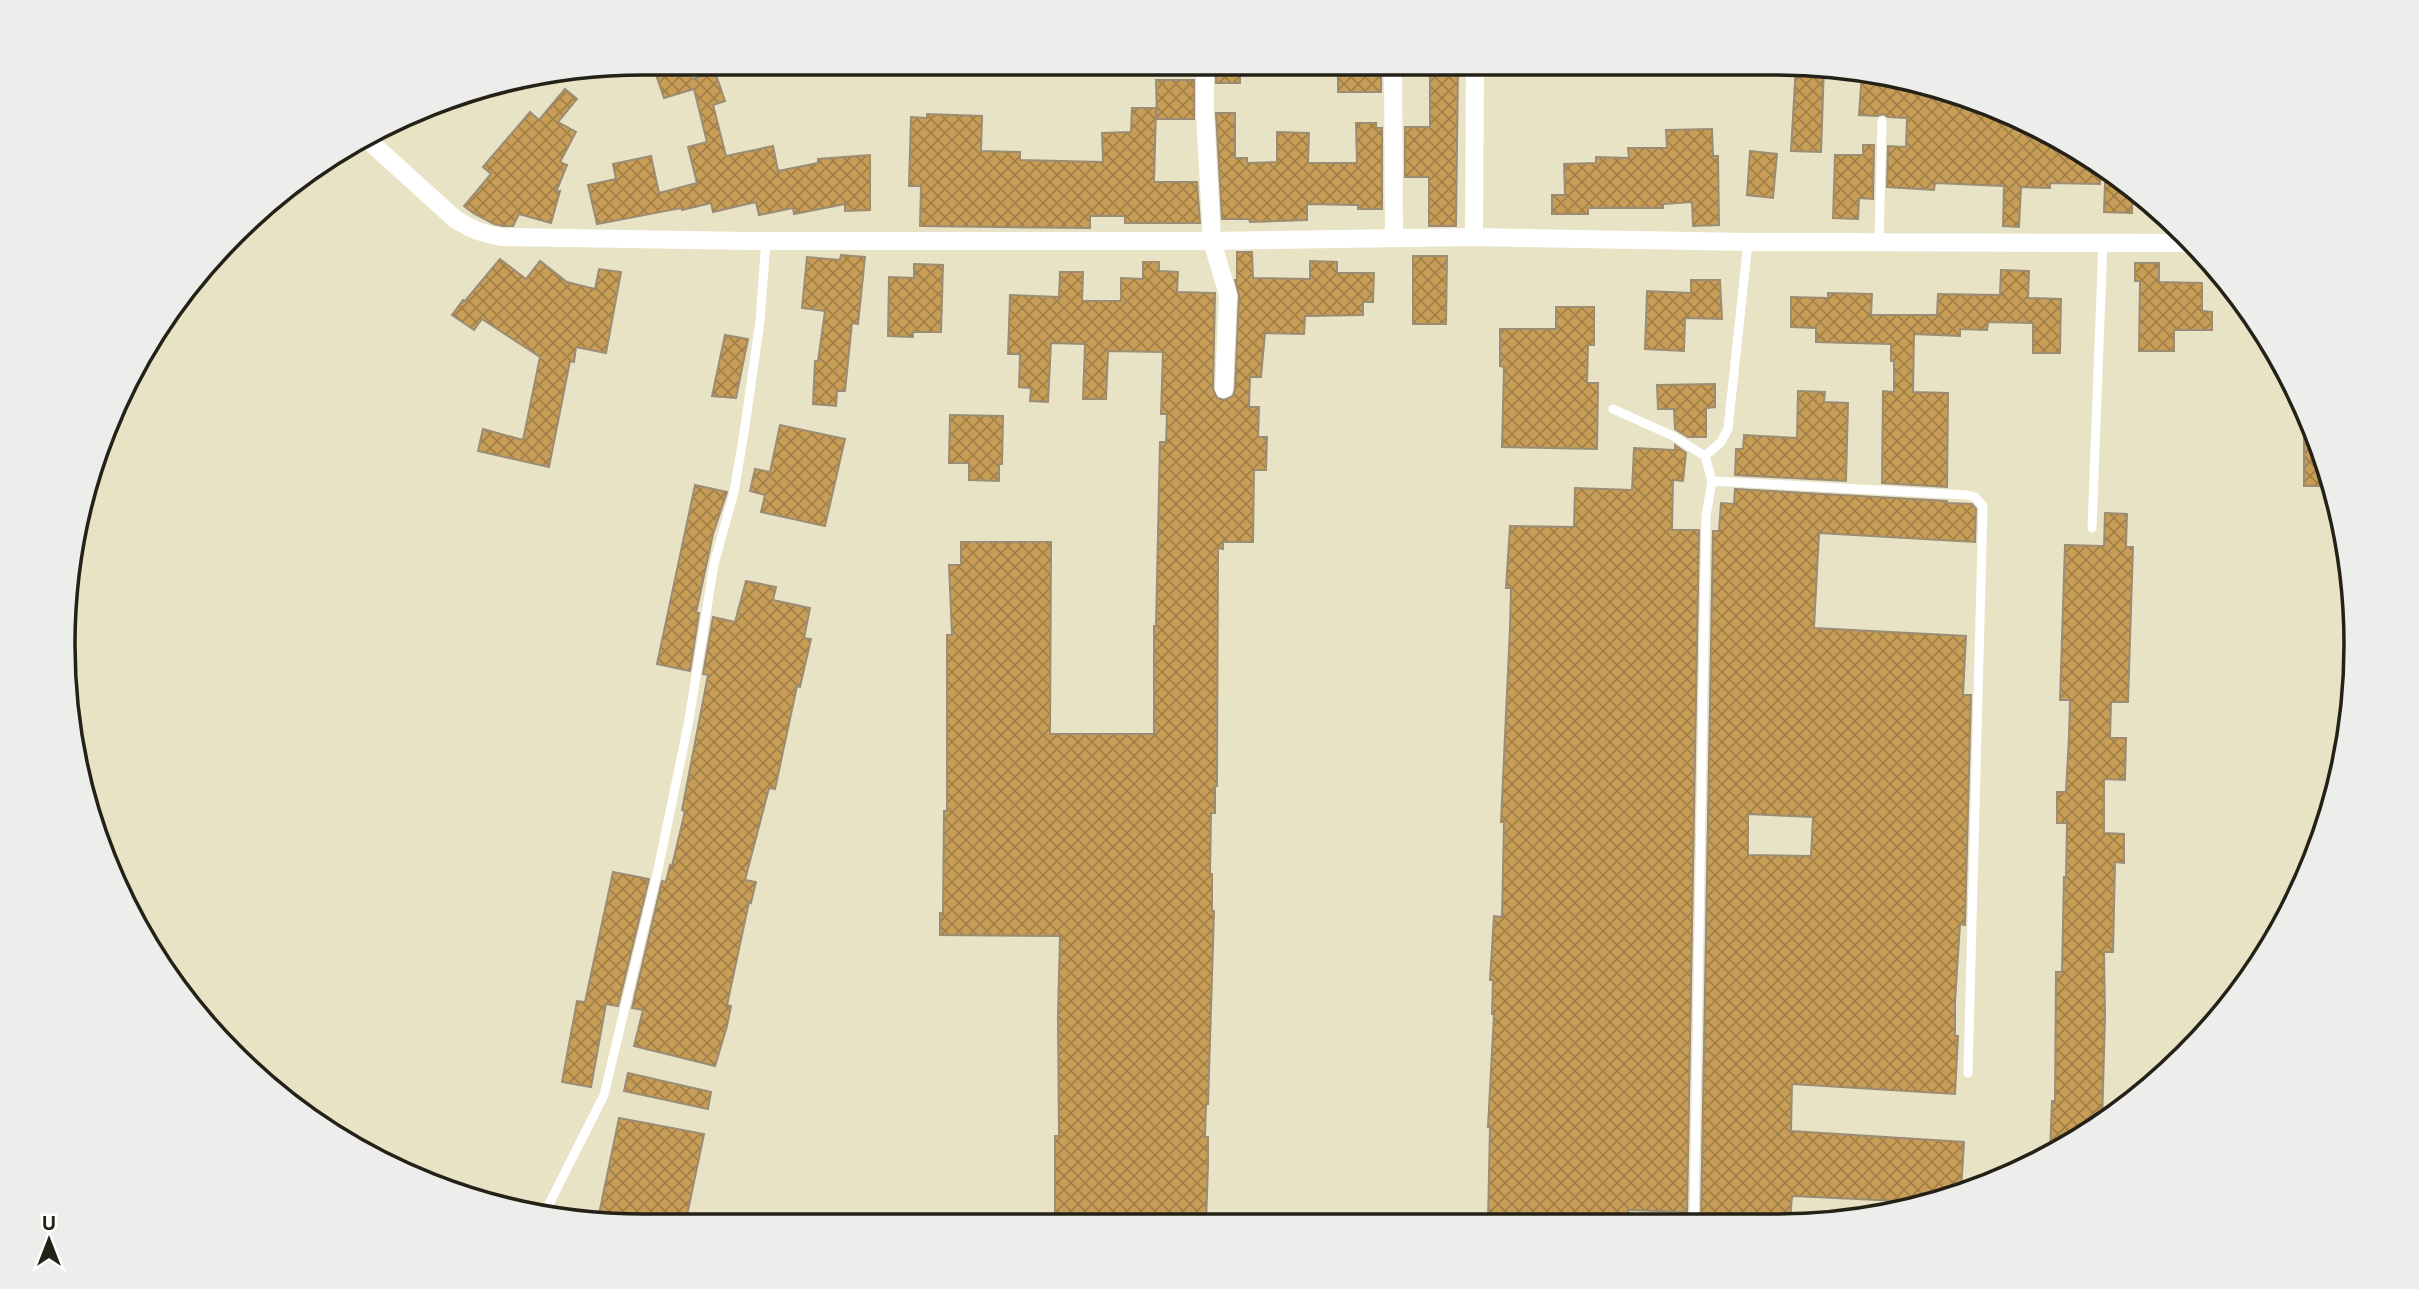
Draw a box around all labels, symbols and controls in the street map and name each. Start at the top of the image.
north arrow [14,1205,84,1275]
text: U [42,1212,56,1235]

